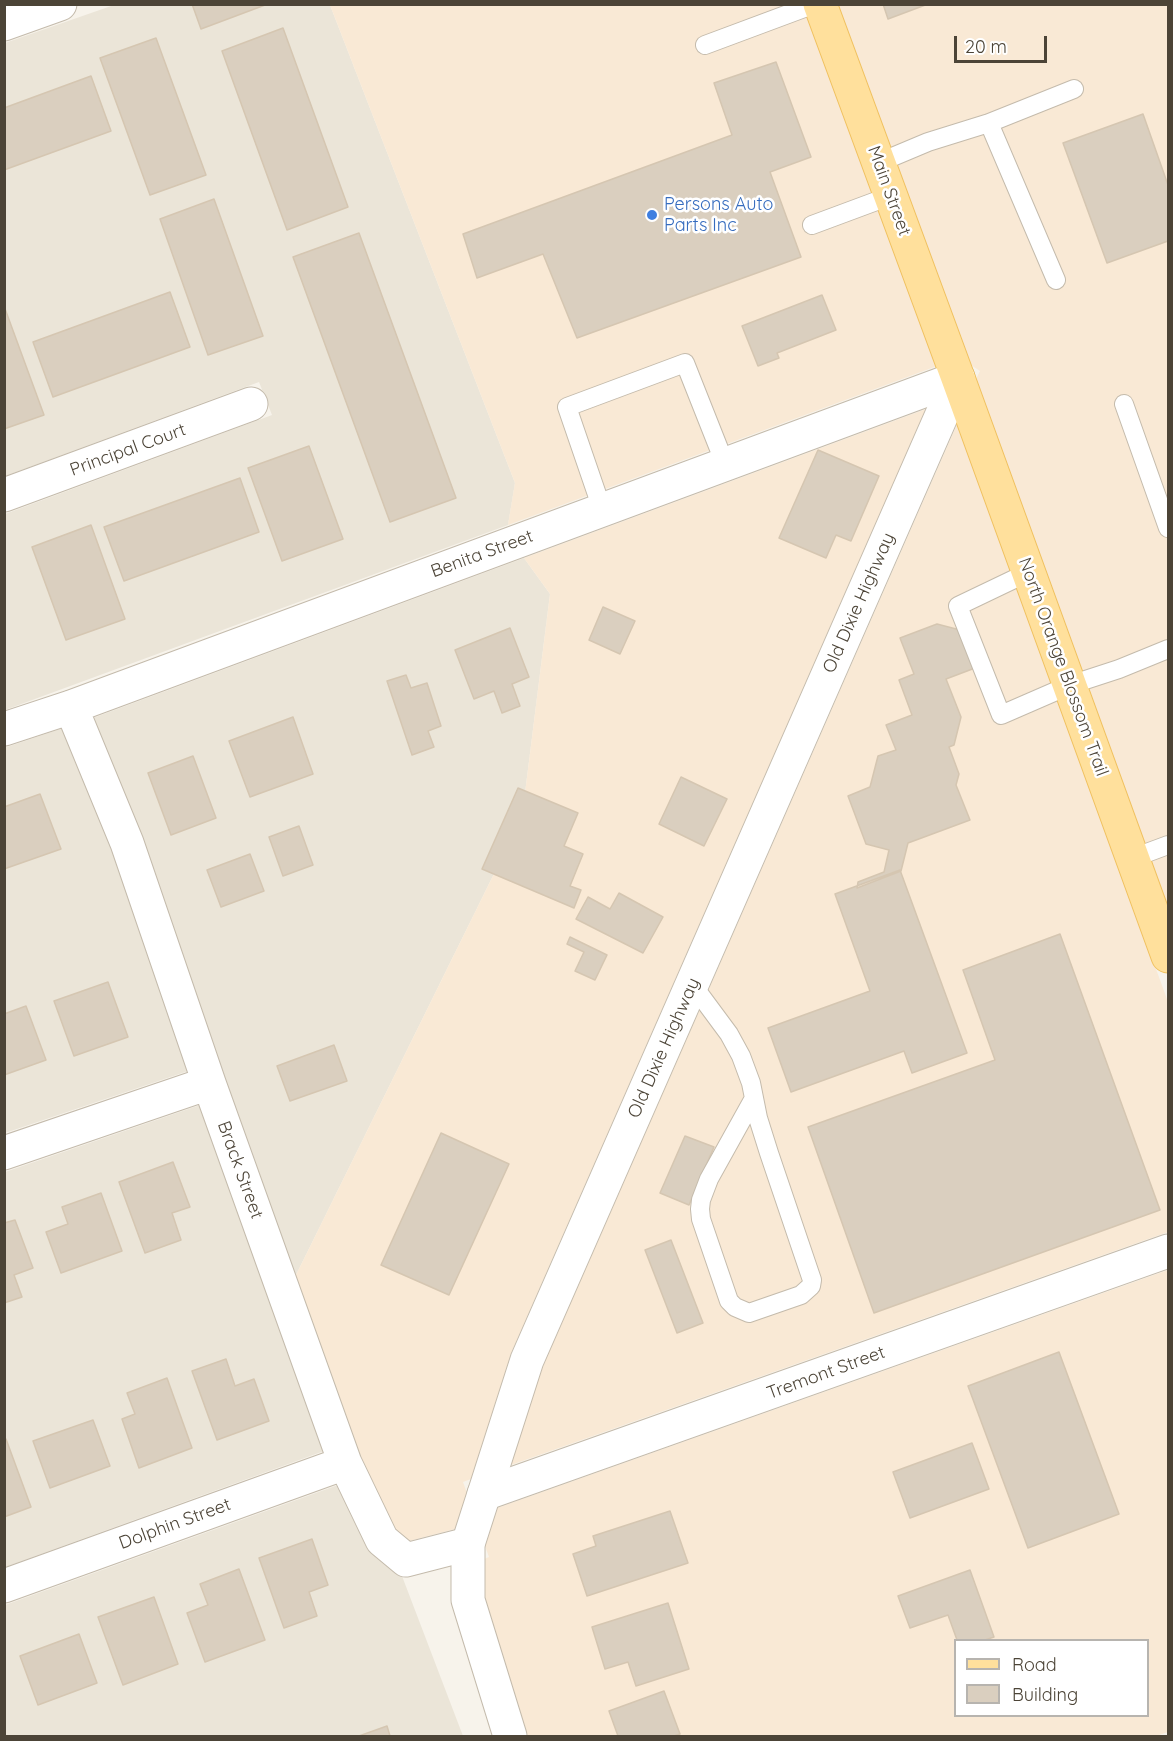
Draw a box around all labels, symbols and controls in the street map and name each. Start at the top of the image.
scale bar [957,24,1050,62]
text: 20 m [965,35,1007,58]
street label: Main Street [863,143,915,239]
place label: Persons Auto Parts Inc [664,194,773,236]
marker: Persons Auto Parts Inc [645,208,659,222]
street label: Principal Court [67,419,189,481]
street label: Benita Street [428,526,536,582]
street label: Old Dixie Highway [818,530,900,676]
street label: North Orange Blossom Trail [1013,555,1113,779]
street label: Old Dixie Highway [623,975,705,1121]
street label: Brack Street [212,1118,268,1222]
street label: Tremont Street [764,1342,888,1404]
street label: Dolphin Street [116,1494,234,1554]
legend [954,1639,1149,1717]
text: Road [1012,1653,1057,1676]
text: Building [1012,1683,1078,1706]

